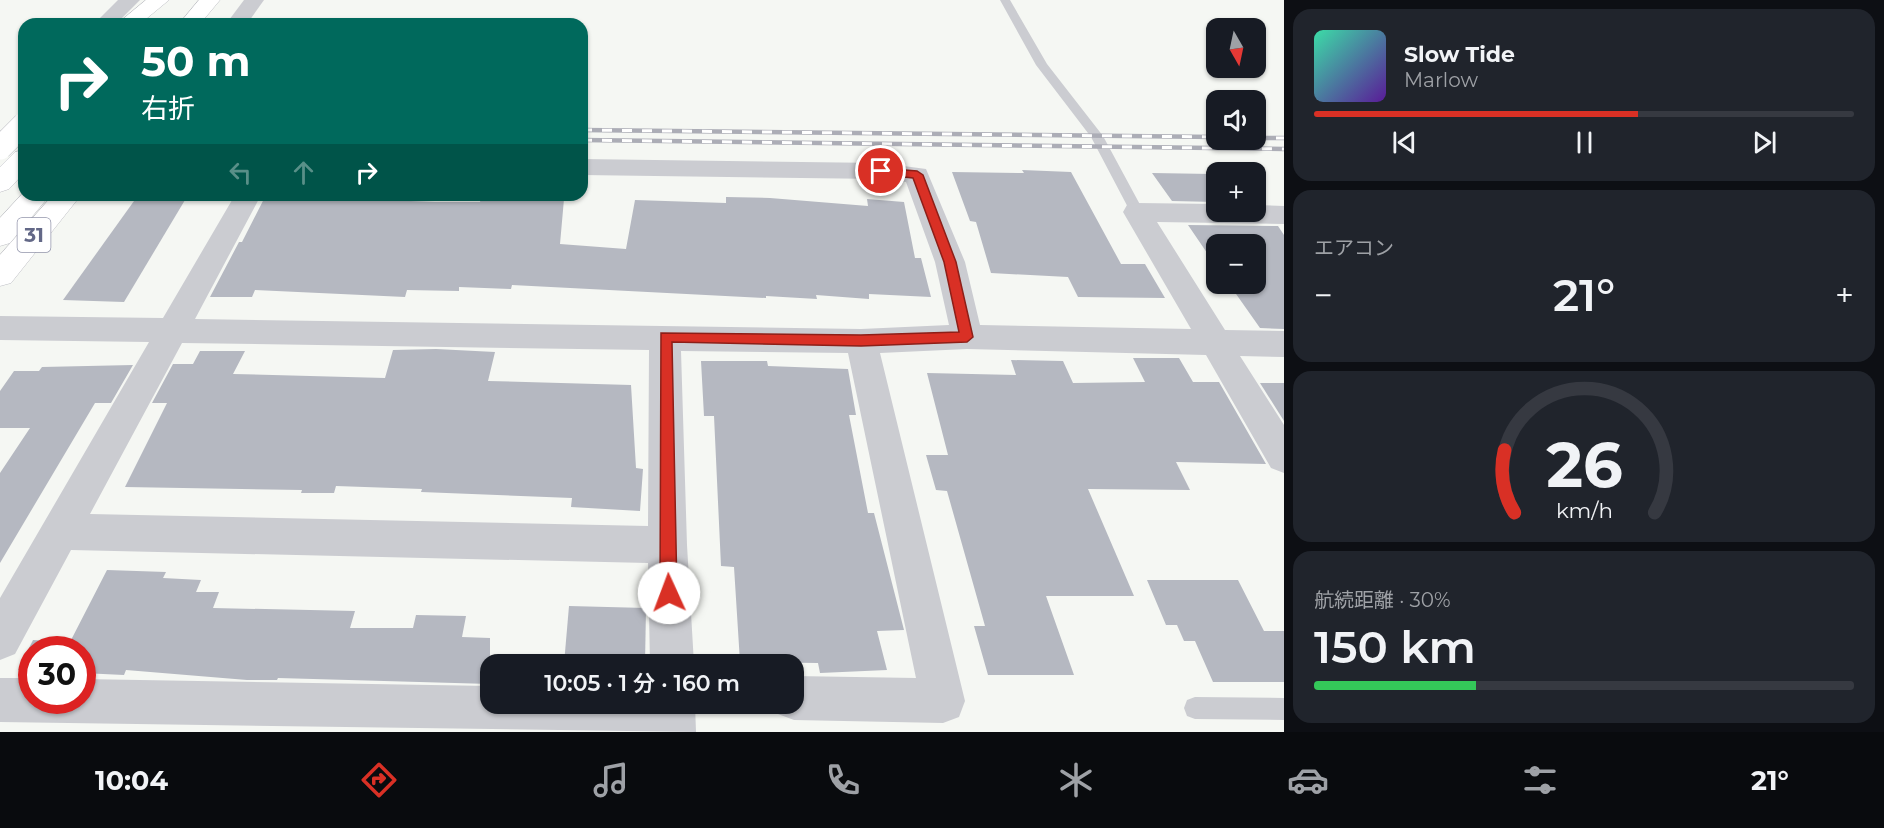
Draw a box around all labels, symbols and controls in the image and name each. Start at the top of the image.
north arrow [1206,18,1266,78]
map controls [1206,18,1266,294]
text: 50 m [141,35,250,87]
text: Slow Tide [1404,41,1515,68]
icon: right [42,42,120,120]
text: Marlow [1404,68,1478,92]
button: sound [1206,90,1266,150]
text: 右折 [141,92,195,125]
icon: previous [1388,126,1421,159]
icon: pause [1568,126,1601,159]
icon: next [1748,126,1781,159]
pin [855,145,906,196]
icon: arrive [864,154,897,187]
icon: left [224,156,257,189]
icon: ahead [287,156,320,189]
icon: right [350,156,383,189]
button: + [1206,162,1266,222]
road number: 31 [18,218,51,252]
button: − [1206,234,1266,294]
text: エアコン [1314,236,1394,260]
text: 21° [1553,267,1615,322]
text: − [1314,275,1333,315]
text: + [1835,275,1854,315]
text: 26 [1546,428,1622,504]
text: km/h [1555,498,1613,524]
position arrow [637,561,701,625]
text: 航続距離 · 30% [1314,588,1451,612]
text: 150 km [1314,619,1476,674]
speed limit sign: 30 [18,636,96,714]
text: 10:05 · 1 分 · 160 m [544,670,740,697]
icon: directions [358,759,400,801]
icon: music [590,759,632,801]
icon: phone [822,759,864,801]
icon: climate [1055,759,1097,801]
icon: car [1287,759,1329,801]
icon: filters [1519,759,1561,801]
text: 10:04 [95,764,168,797]
text: 21° [1751,764,1789,797]

